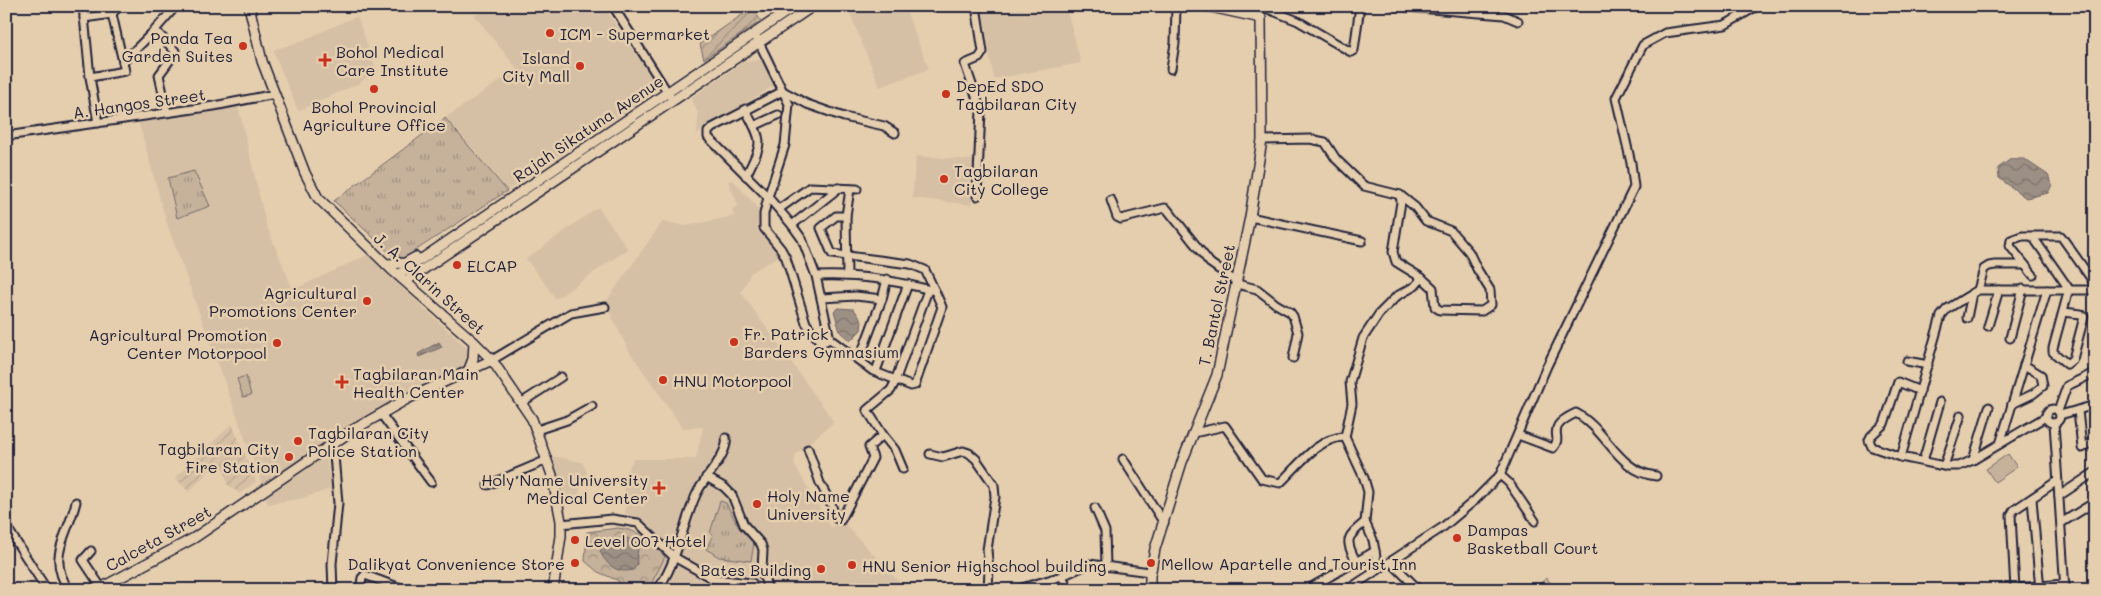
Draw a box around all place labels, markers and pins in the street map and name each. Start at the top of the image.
place label: ICM - Supermarket [560,23,710,44]
place label: Panda Tea Garden Suites [122,27,233,66]
marker: ICM - Supermarket [544,27,556,39]
marker: Panda Tea Garden Suites [237,40,249,52]
place label: Bohol Medical Care Institute [336,41,449,80]
place label: Island City Mall [502,47,570,86]
marker: Bohol Medical Care Institute [318,53,332,67]
marker: Island City Mall [574,60,586,72]
place label: DepEd SDO Tagbilaran City [956,75,1077,114]
marker: Bohol Provincial Agriculture Office [368,83,380,95]
marker: DepEd SDO Tagbilaran City [940,88,952,100]
place label: Bohol Provincial Agriculture Office [302,96,446,135]
place label: Tagbilaran City College [954,160,1049,199]
marker: Tagbilaran City College [938,173,950,185]
place label: ELCAP [467,255,517,276]
marker: ELCAP [451,259,463,271]
place label: Agricultural Promotions Center [209,282,357,321]
marker: Agricultural Promotions Center [361,295,373,307]
place label: Fr. Patrick Barders Gymnasium [744,323,899,362]
place label: Agricultural Promotion Center Motorpool [89,324,267,363]
marker: Fr. Patrick Barders Gymnasium [728,336,740,348]
marker: Agricultural Promotion Center Motorpool [271,337,283,349]
place label: Tagbilaran Main Health Center [353,363,479,402]
place label: HNU Motorpool [673,370,792,391]
marker: HNU Motorpool [657,374,669,386]
marker: Tagbilaran Main Health Center [335,375,349,389]
place label: Tagbilaran City Police Station [308,422,429,461]
marker: Tagbilaran City Police Station [292,435,304,447]
place label: Tagbilaran City Fire Station [158,438,279,477]
marker: Tagbilaran City Fire Station [283,451,295,463]
place label: Holy Name University Medical Center [481,469,648,508]
marker: Holy Name University Medical Center [652,481,666,495]
place label: Holy Name University [767,485,850,524]
marker: Holy Name University [751,498,763,510]
place label: Dampas Basketball Court [1467,519,1598,558]
place label: Level 007 Hotel [585,530,706,551]
marker: Dampas Basketball Court [1451,532,1463,544]
marker: Level 007 Hotel [569,534,581,546]
place label: Dalikyat Convenience Store [348,553,565,574]
place label: Mellow Apartelle and Tourist Inn [1161,553,1417,574]
place label: HNU Senior Highschool building [862,555,1106,576]
marker: Dalikyat Convenience Store [569,557,581,569]
marker: Mellow Apartelle and Tourist Inn [1145,557,1157,569]
place label: Bates Building [700,559,811,580]
marker: HNU Senior Highschool building [846,559,858,571]
marker: Bates Building [815,563,827,575]

